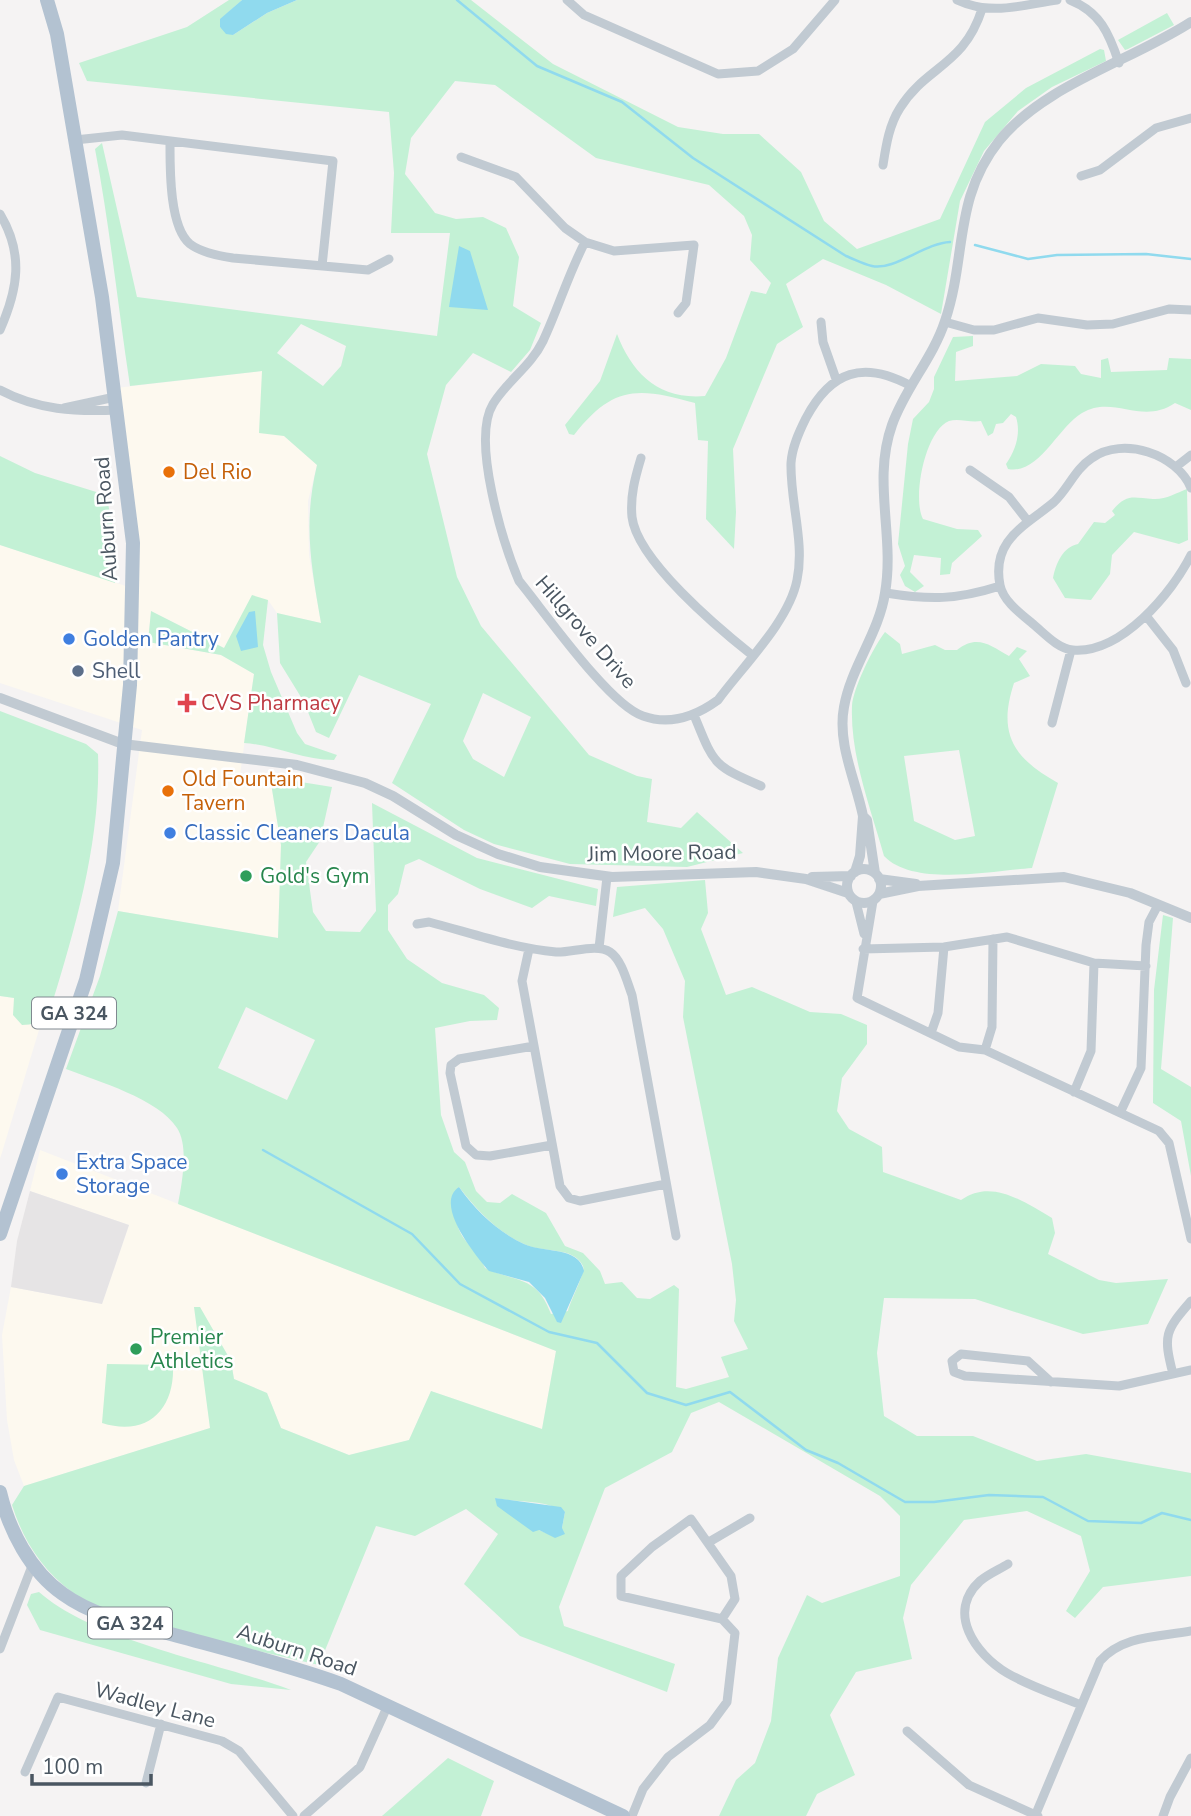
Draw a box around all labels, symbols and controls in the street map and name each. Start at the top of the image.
street label: Auburn Road [88,456,124,582]
place label: Del Rio [183,458,252,486]
marker: Del Rio [161,464,177,480]
street label: Hillgrove Drive [529,569,643,695]
place label: Golden Pantry [83,625,219,653]
marker: Golden Pantry [61,631,77,647]
place label: Shell [92,657,141,685]
marker: Shell [70,663,86,679]
place label: CVS Pharmacy [201,689,341,717]
marker: CVS Pharmacy [179,695,195,711]
place label: Old Fountain Tavern [182,765,304,817]
marker: Old Fountain Tavern [160,783,176,799]
place label: Classic Cleaners Dacula [184,819,410,847]
marker: Classic Cleaners Dacula [162,825,178,841]
street label: Jim Moore Road [586,838,737,868]
place label: Gold's Gym [260,862,369,890]
marker: Gold's Gym [238,868,254,884]
road number: GA 324 [32,998,116,1028]
place label: Extra Space Storage [76,1148,188,1200]
marker: Extra Space Storage [54,1166,70,1182]
place label: Premier Athletics [150,1323,234,1375]
marker: Premier Athletics [128,1341,144,1357]
road number: GA 324 [88,1608,172,1638]
street label: Auburn Road [233,1617,361,1683]
street label: Wadley Lane [91,1675,219,1735]
scale bar [32,1742,150,1786]
text: 100 m [42,1753,103,1781]

